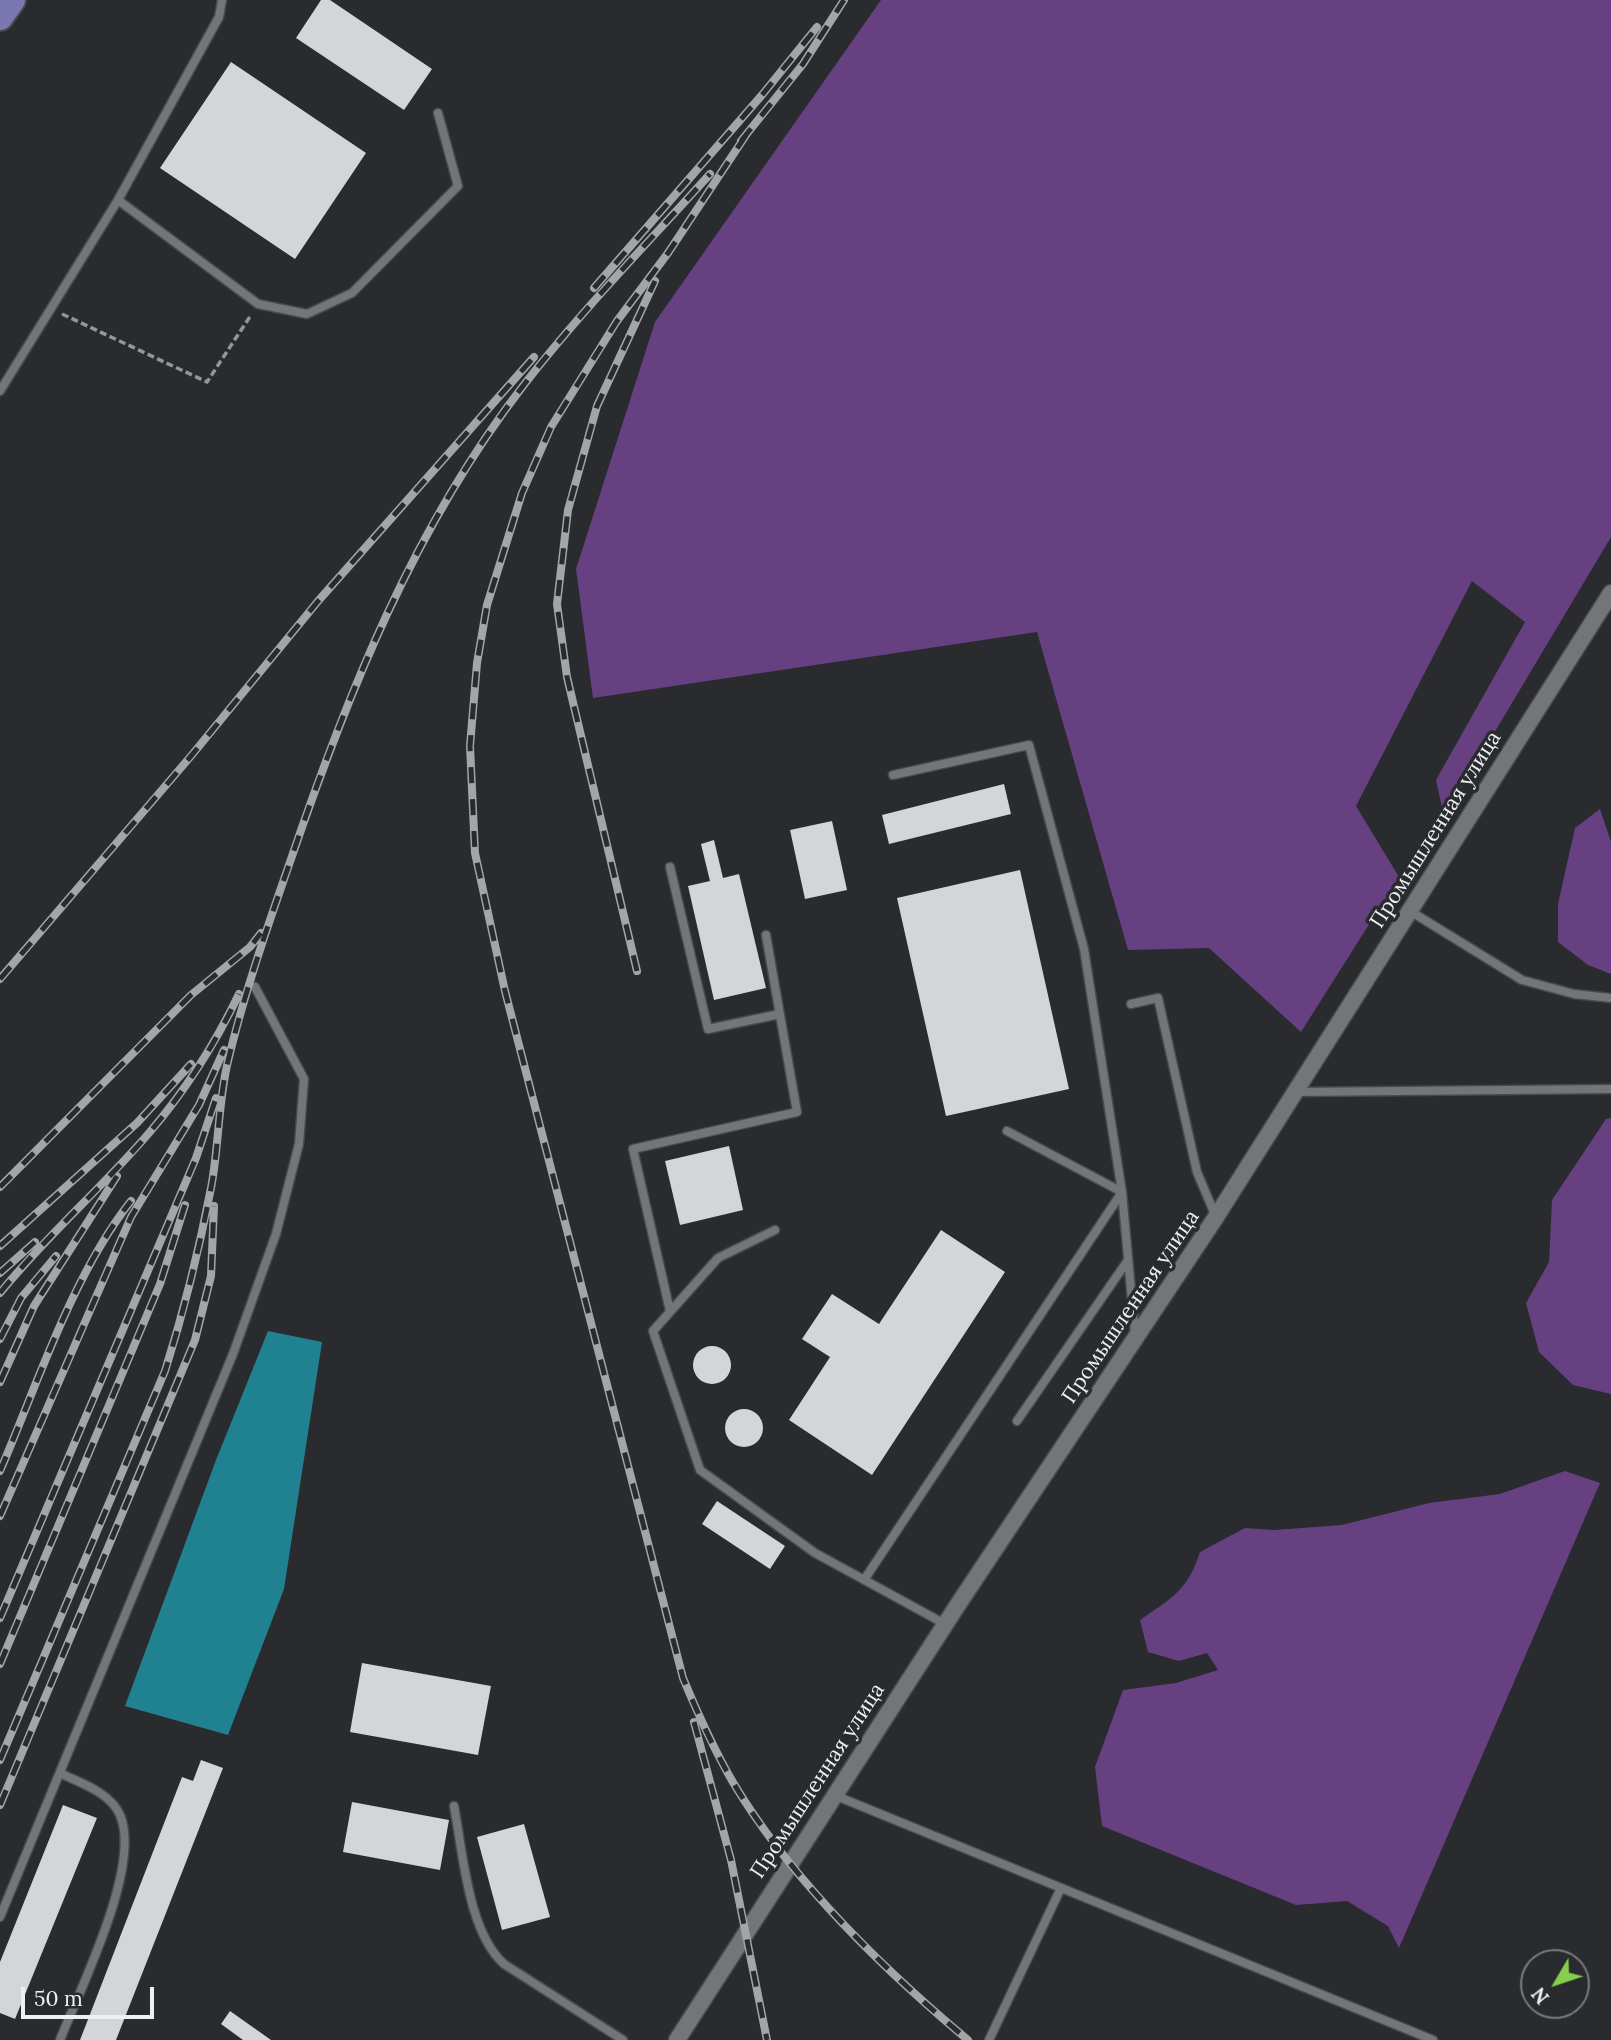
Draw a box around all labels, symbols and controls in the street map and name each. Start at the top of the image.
street label: Промышленная улица [1365,727,1507,933]
street label: Промышленная улица [1057,1206,1205,1408]
street label: Промышленная улица [745,1679,891,1883]
north arrow [1520,1949,1590,2019]
scale bar [24,1974,158,2018]
text: N [1526,1983,1554,2009]
text: 50 m [34,1985,83,2012]

